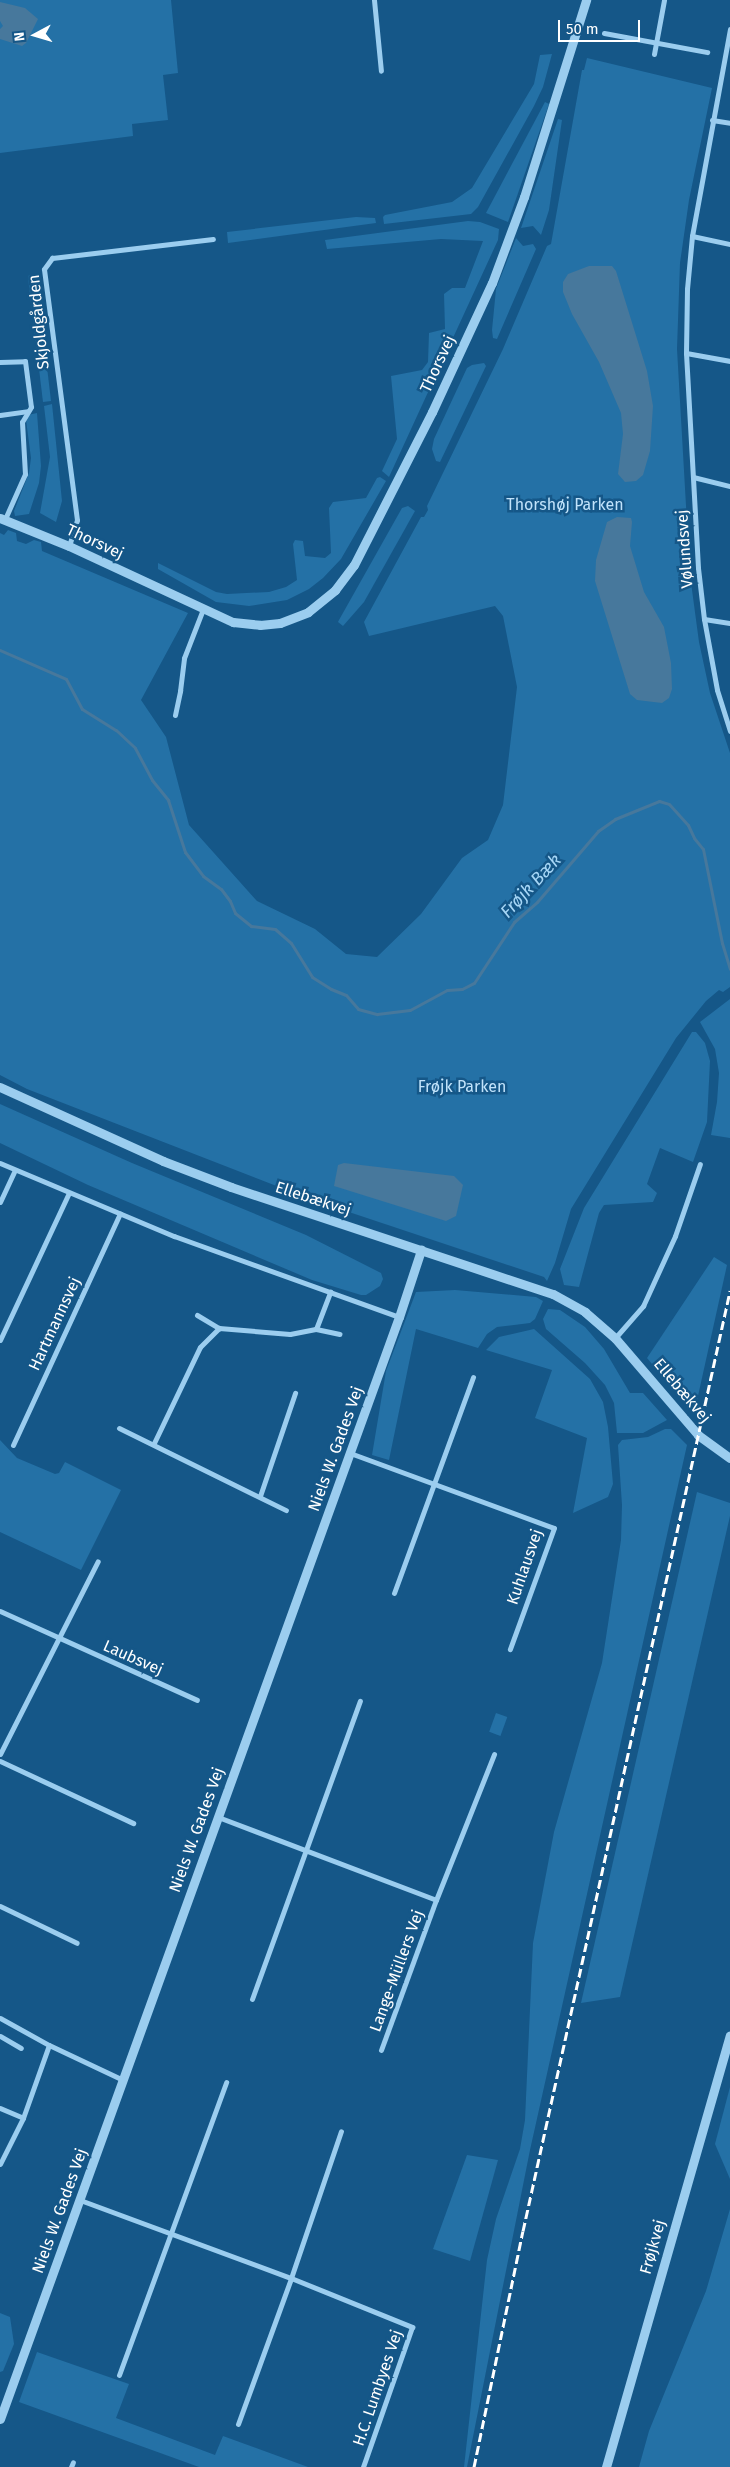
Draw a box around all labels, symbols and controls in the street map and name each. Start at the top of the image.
north arrow [10,10,60,60]
scale bar [560,10,642,42]
text: 50 m [566,20,599,38]
text: N [11,31,29,42]
street label: Skjoldgården [24,274,54,370]
street label: Thorsvej [416,332,460,396]
park label: Thorshøj Parken [506,495,624,515]
street label: Vølundsvej [673,509,697,589]
street label: Thorsvej [63,520,127,564]
water label: Frøjk Bæk [496,850,566,922]
park label: Frøjk Parken [418,1077,506,1097]
street label: Ellebækvej [273,1178,353,1220]
street label: Hartmannsvej [25,1274,85,1374]
street label: Ellebækvej [649,1355,715,1427]
street label: Niels W. Gades Vej [304,1384,368,1514]
street label: Kuhlausvej [503,1527,547,1607]
street label: Laubsvej [100,1636,166,1680]
street label: Niels W. Gades Vej [165,1765,229,1895]
street label: Lange-Müllers Vej [366,1907,428,2035]
street label: Niels W. Gades Vej [28,2146,92,2276]
street label: Frøjkvej [636,2217,670,2277]
street label: H.C. Lumbyes Vej [349,2327,407,2449]

